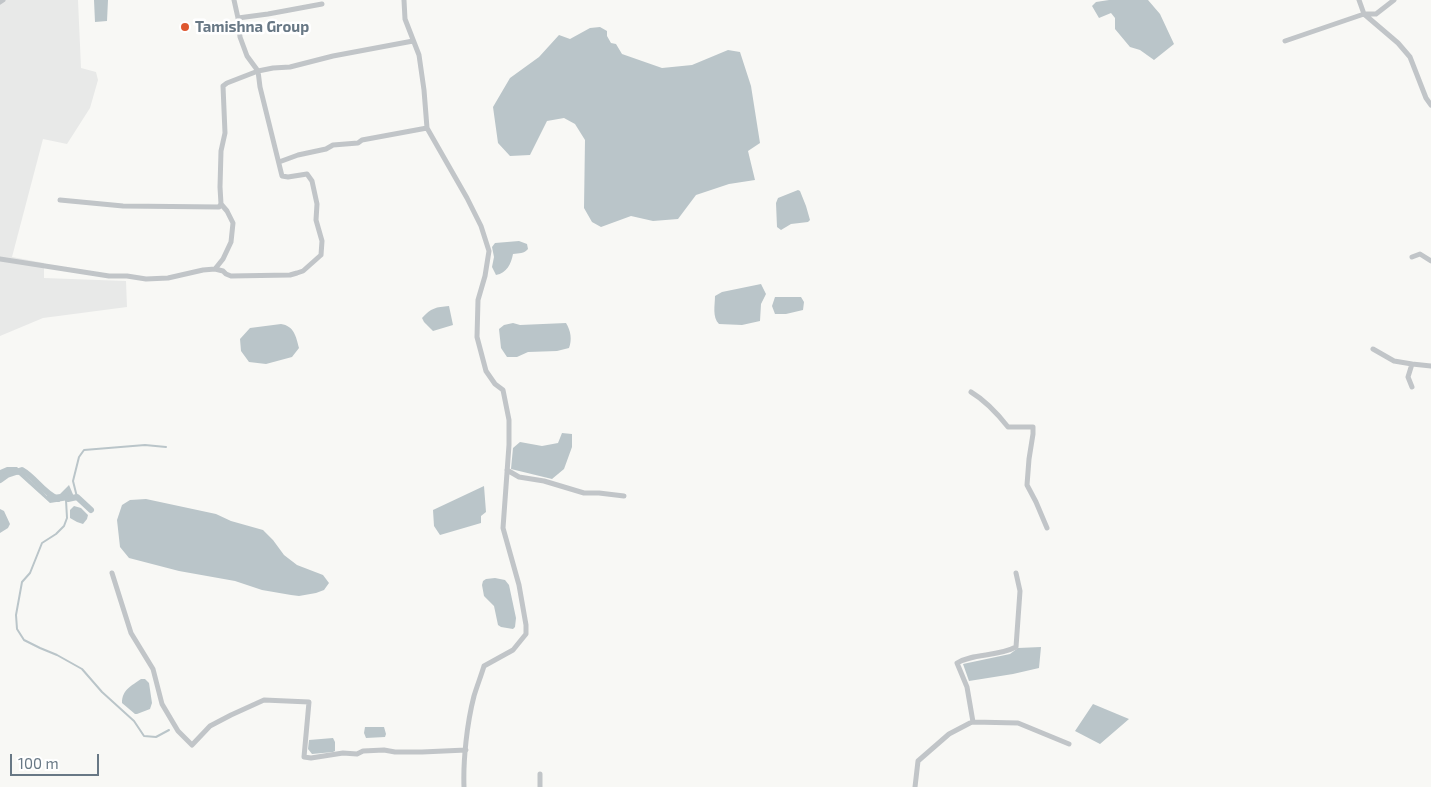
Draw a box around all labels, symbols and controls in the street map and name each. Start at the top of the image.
place label: Tamishna Group [195,18,309,36]
marker: Tamishna Group [179,21,191,33]
scale bar [12,744,101,776]
text: 100 m [18,754,59,772]

